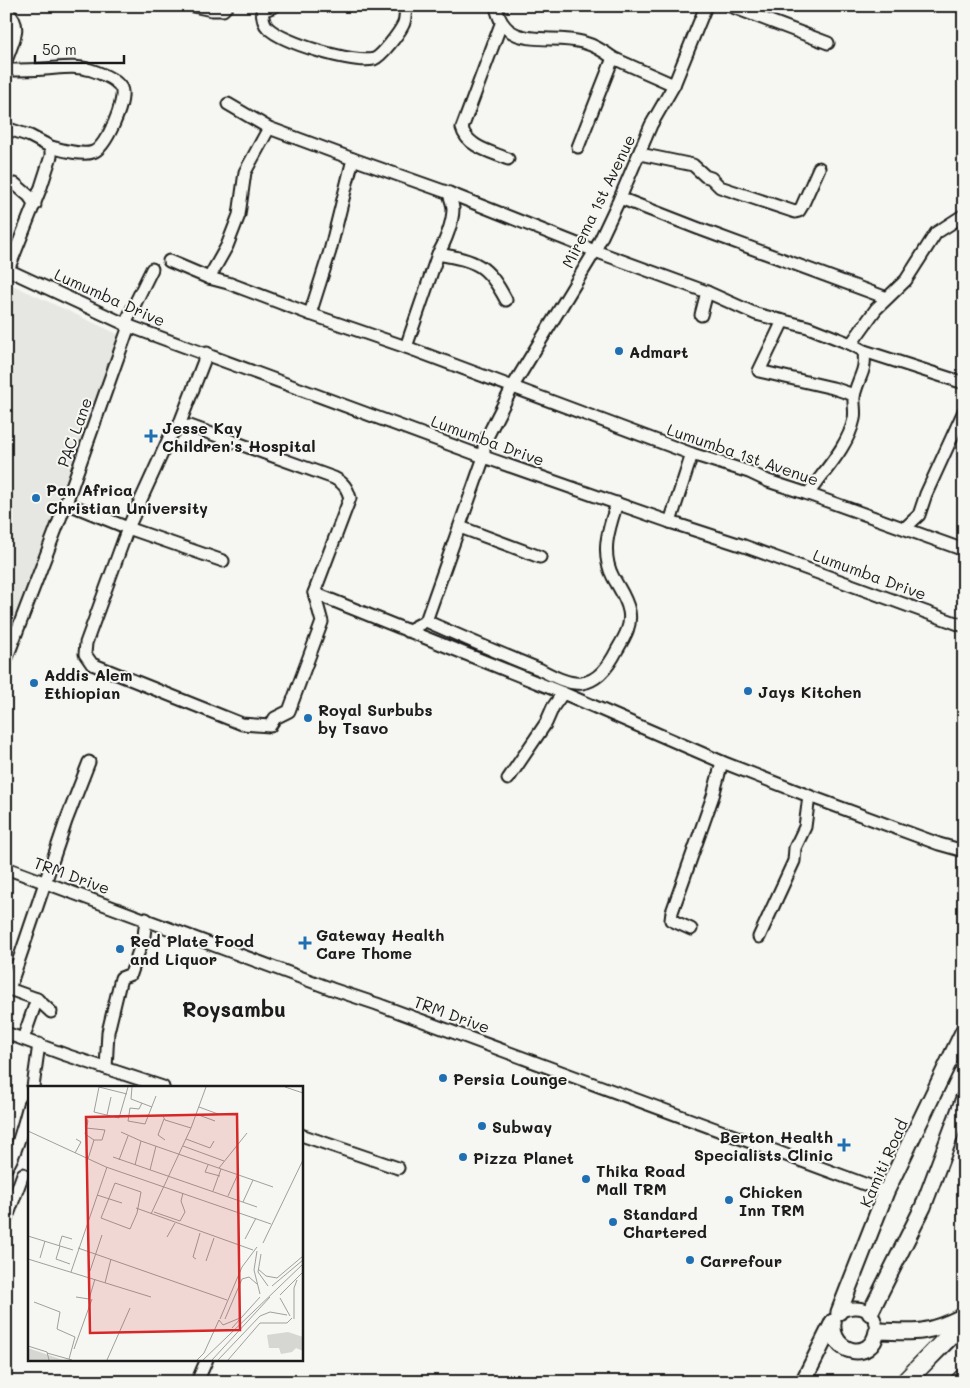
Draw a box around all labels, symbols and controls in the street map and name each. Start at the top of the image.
scale bar [35,32,124,64]
text: 50 m [42,39,77,59]
street label: Mirema 1st Avenue [557,131,639,271]
street label: Lumumba Drive [51,263,169,331]
place label: Admart [629,341,688,362]
marker: Admart [613,345,625,357]
street label: PAC Lane [52,394,96,470]
street label: Lumumba Drive [428,410,548,470]
place label: Jesse Kay Children's Hospital [162,417,316,456]
street label: Lumumba 1st Avenue [664,418,822,490]
marker: Jesse Kay Children's Hospital [144,429,158,443]
place label: Pan Africa Christian University [46,479,208,518]
marker: Pan Africa Christian University [30,492,42,504]
street label: Lumumba Drive [810,544,930,604]
place label: Addis Alem Ethiopian [44,664,132,703]
marker: Addis Alem Ethiopian [28,677,40,689]
place label: Jays Kitchen [758,681,862,702]
marker: Jays Kitchen [742,685,754,697]
place label: Royal Surbubs by Tsavo [318,699,432,738]
marker: Royal Surbubs by Tsavo [302,712,314,724]
street label: TRM Drive [31,852,113,898]
place label: Gateway Health Care Thome [316,924,444,963]
place label: Red Plate Food and Liquor [130,930,254,969]
marker: Gateway Health Care Thome [298,936,312,950]
marker: Red Plate Food and Liquor [114,943,126,955]
street label: TRM Drive [411,991,493,1037]
district label: Roysambu [182,995,286,1023]
place label: Persia Lounge [453,1068,567,1089]
marker: Persia Lounge [437,1072,449,1084]
inset map [28,1086,302,1360]
place label: Subway [492,1116,553,1137]
street label: Kamiti Road [854,1116,912,1210]
marker: Subway [476,1120,488,1132]
place label: Berton Health Specialists Clinic [694,1126,833,1165]
marker: Berton Health Specialists Clinic [837,1138,851,1152]
place label: Pizza Planet [473,1147,574,1168]
marker: Pizza Planet [457,1151,469,1163]
place label: Thika Road Mall TRM [596,1160,685,1199]
marker: Thika Road Mall TRM [580,1173,592,1185]
place label: Chicken Inn TRM [739,1181,805,1220]
marker: Chicken Inn TRM [723,1194,735,1206]
place label: Standard Chartered [623,1203,707,1242]
marker: Standard Chartered [607,1216,619,1228]
place label: Carrefour [700,1250,782,1271]
marker: Carrefour [684,1254,696,1266]

